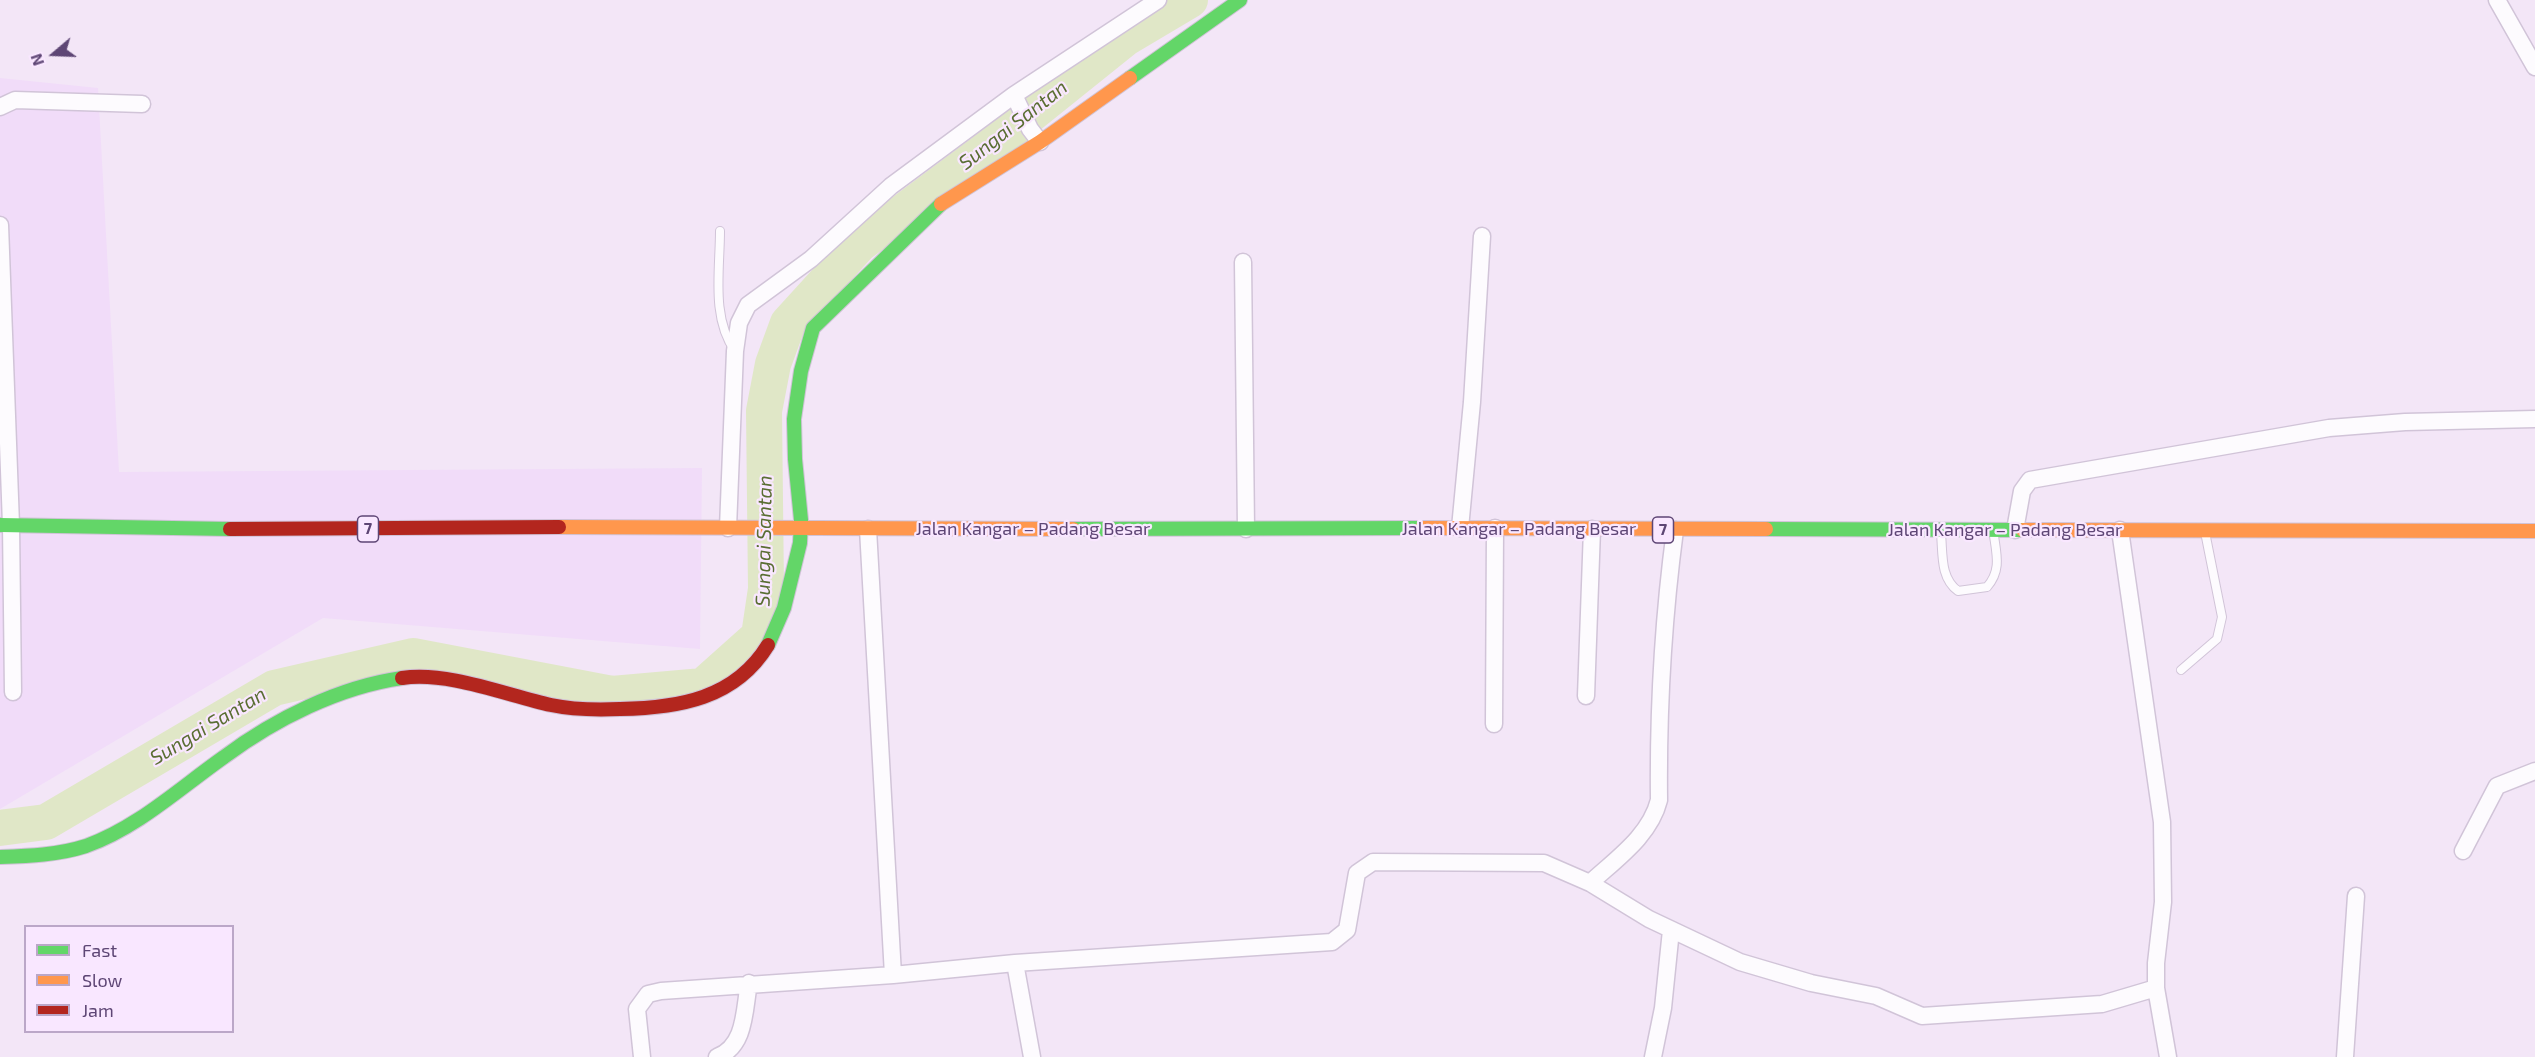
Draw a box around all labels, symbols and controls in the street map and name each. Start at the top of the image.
north arrow [24,24,84,84]
text: N [26,51,47,69]
water label: Sungai Santan [954,75,1072,175]
water label: Sungai Santan [751,475,777,607]
road number: 7 [358,516,378,542]
road number: 7 [1652,517,1674,543]
street label: Jalan Kangar – Padang Besar [916,518,1150,540]
street label: Jalan Kangar – Padang Besar [1402,518,1636,540]
street label: Jalan Kangar – Padang Besar [1888,519,2122,541]
water label: Sungai Santan [146,682,270,770]
legend [24,925,234,1033]
text: Fast [82,939,117,961]
text: Slow [82,969,122,991]
text: Jam [82,999,114,1021]

